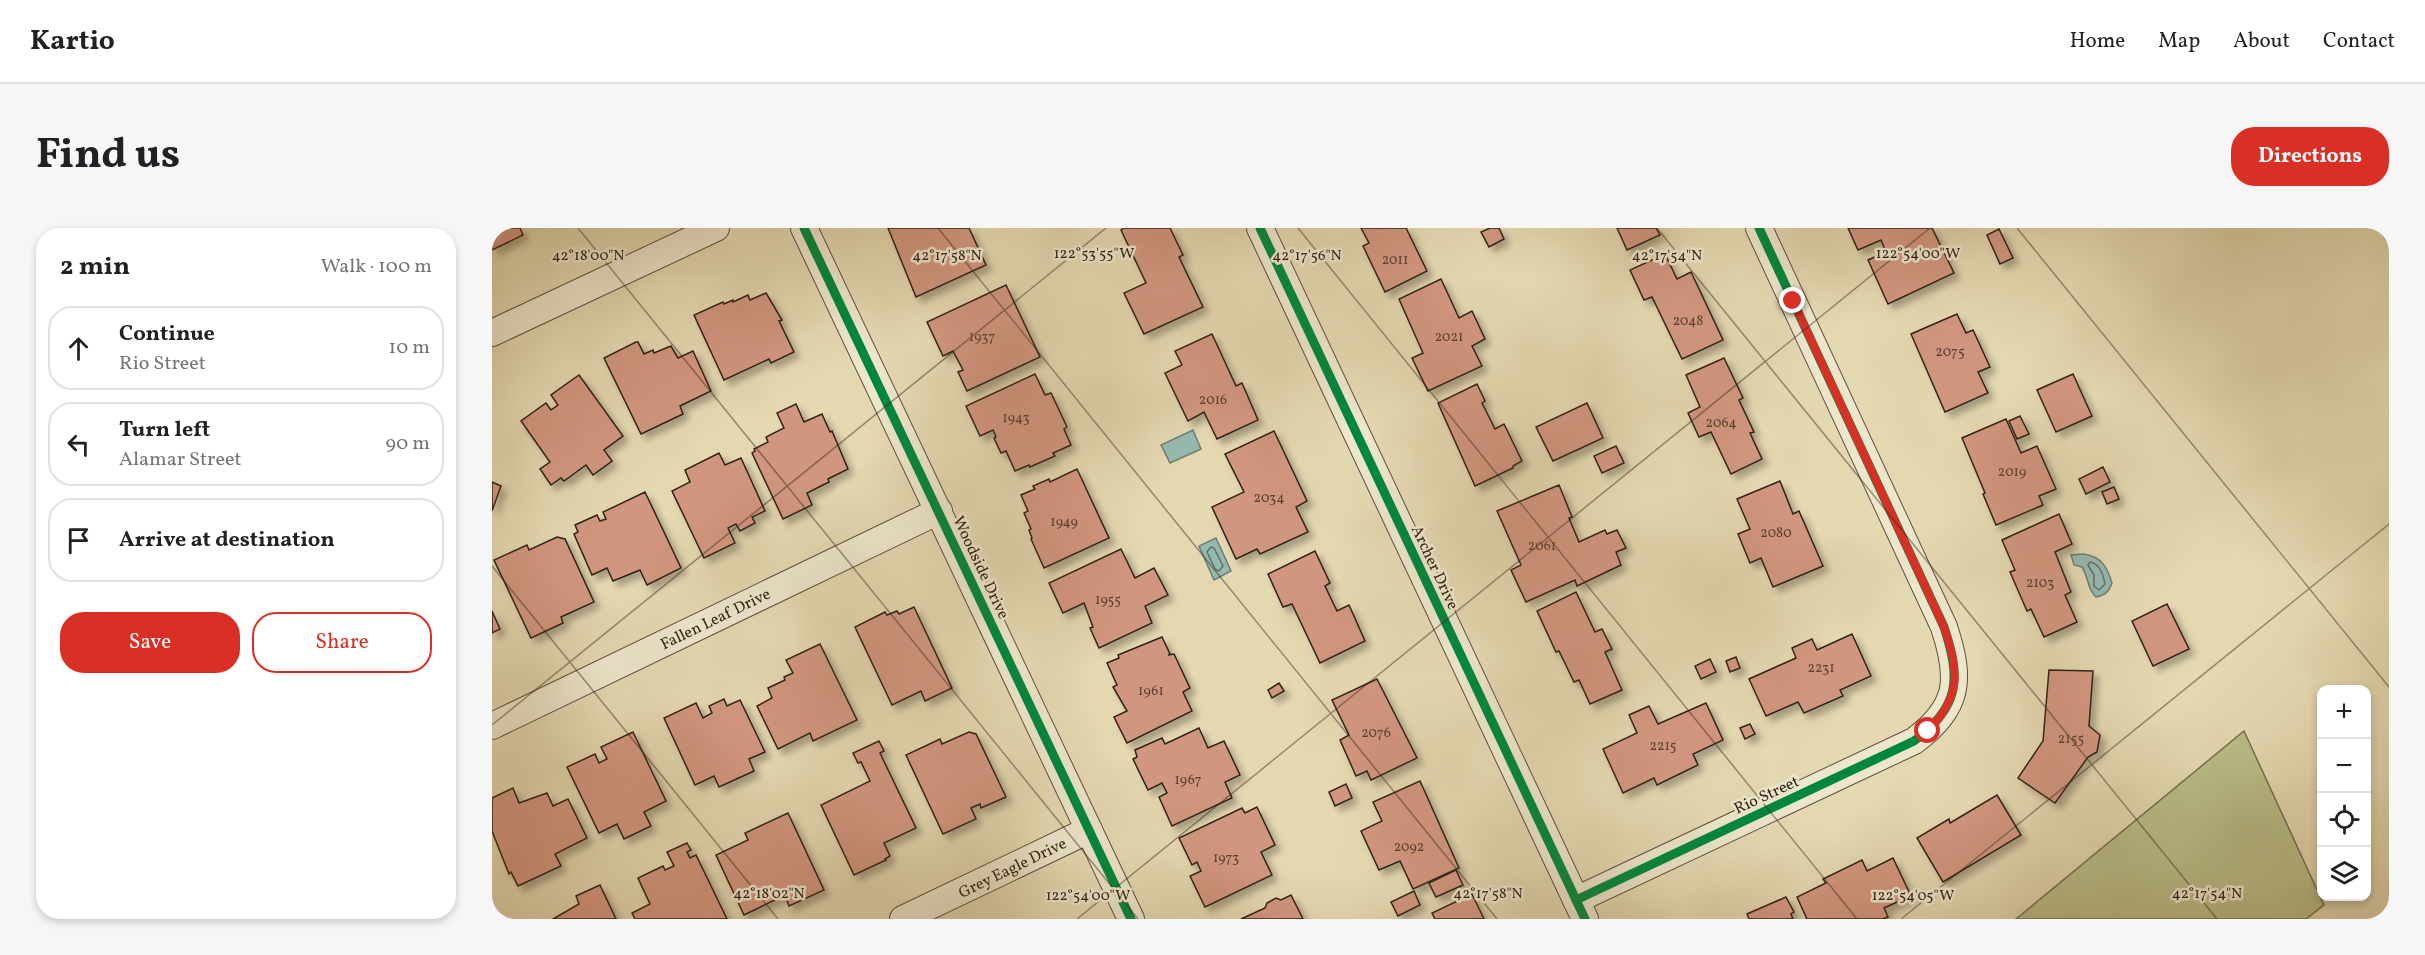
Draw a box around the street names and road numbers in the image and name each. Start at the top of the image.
street label: Woodside Drive [947,513,1014,623]
street label: Archer Drive [1405,522,1463,614]
street label: Fallen Leaf Drive [657,584,775,656]
street label: Rio Street [1731,771,1803,820]
street label: Grey Eagle Drive [955,833,1071,904]

